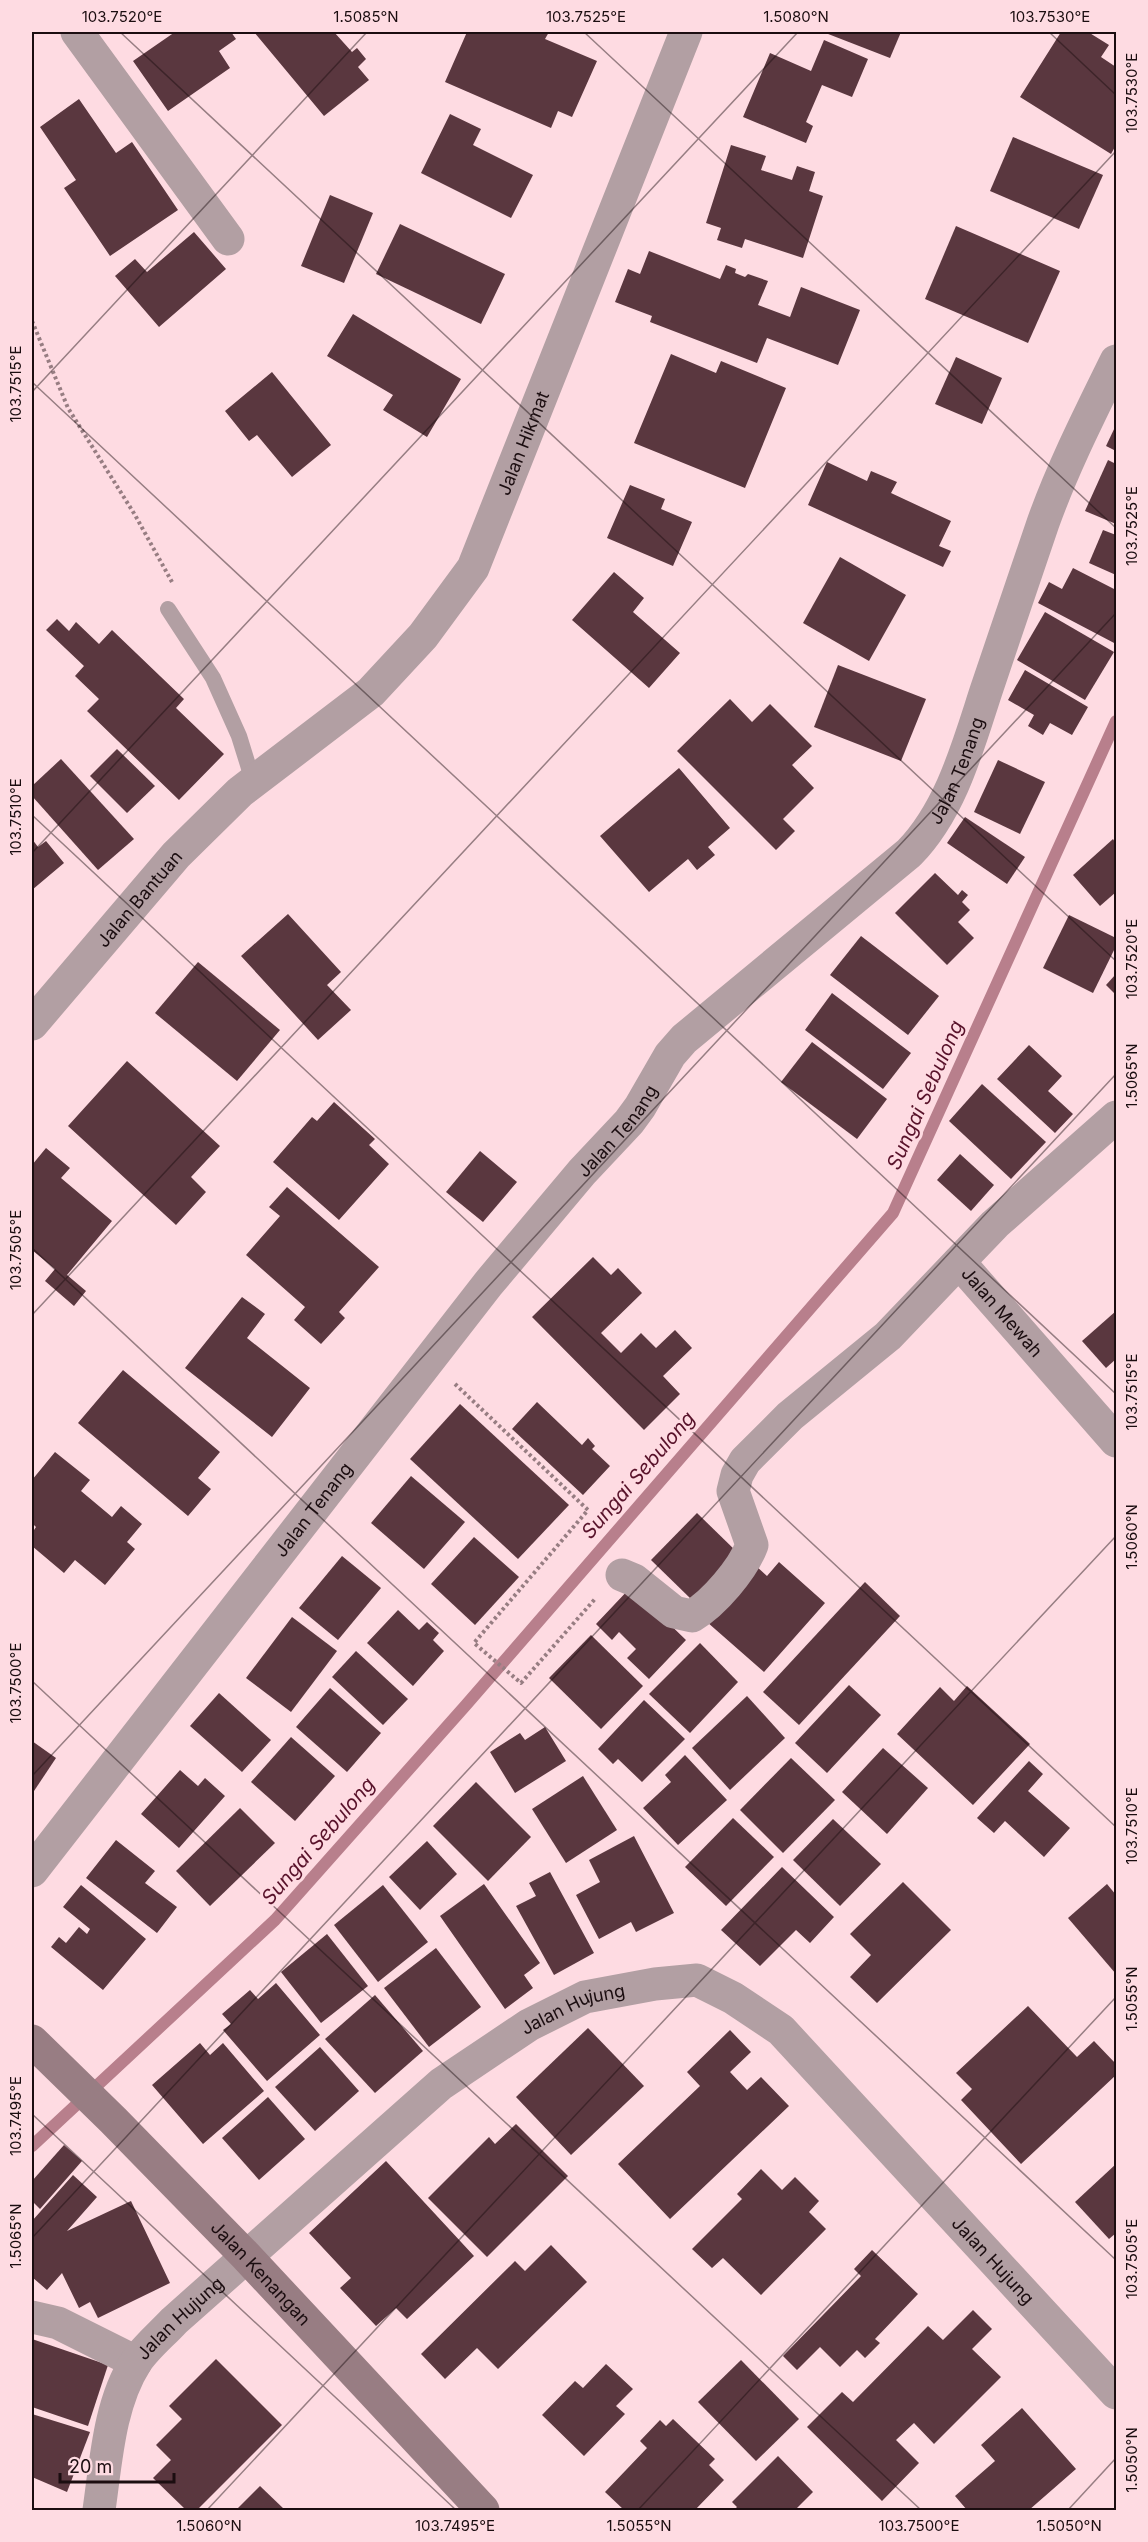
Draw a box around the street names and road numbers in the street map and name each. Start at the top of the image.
street label: Jalan Hikmat [493,388,553,498]
street label: Jalan Tenang [924,714,987,828]
street label: Jalan Bantuan [92,846,186,951]
street label: Jalan Tenang [573,1081,661,1181]
street label: Jalan Mewah [958,1262,1048,1361]
street label: Jalan Tenang [270,1458,356,1561]
street label: Jalan Hujung [516,1979,627,2038]
street label: Jalan Hujung [948,2212,1039,2308]
street label: Jalan Kenangan [207,2216,315,2329]
street label: Jalan Hujung [132,2272,227,2363]

